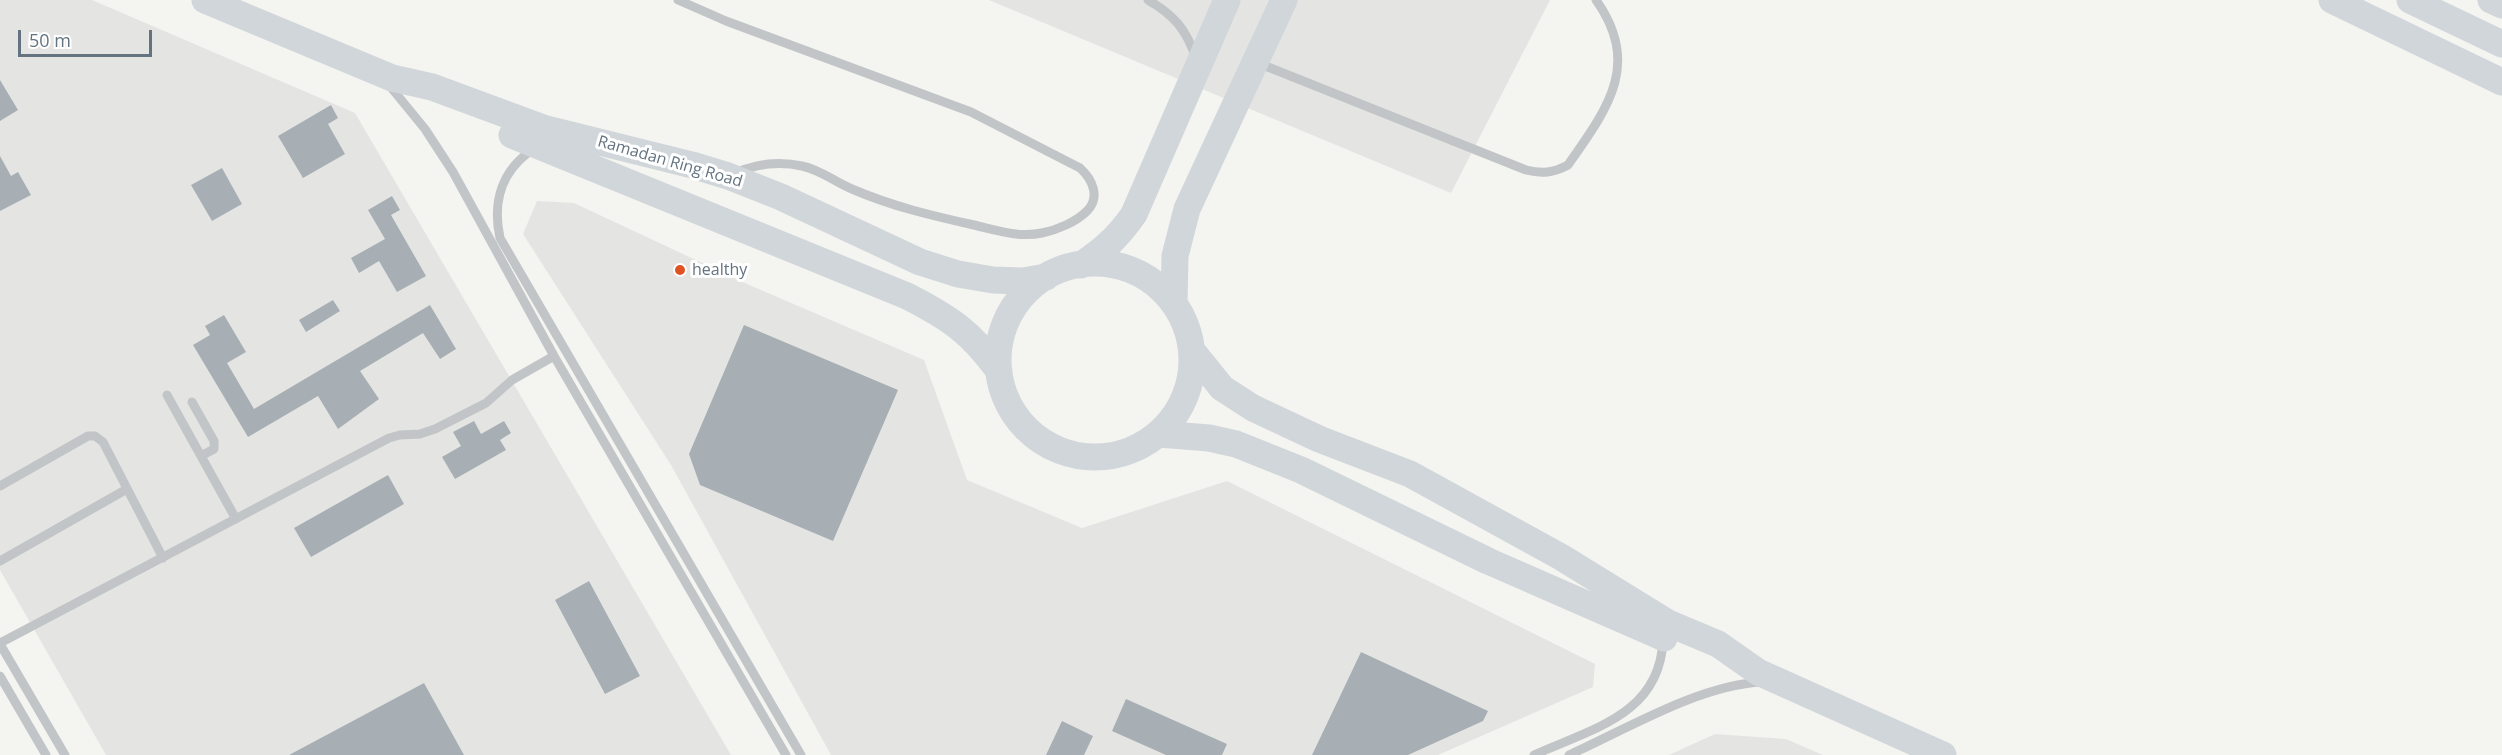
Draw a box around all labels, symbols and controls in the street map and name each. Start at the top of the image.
scale bar [21,18,154,56]
text: 50 m [29,28,71,52]
street label: Ramadan Ring Road [595,132,745,192]
place label: healthy [692,260,747,280]
marker: healthy [673,263,687,277]

